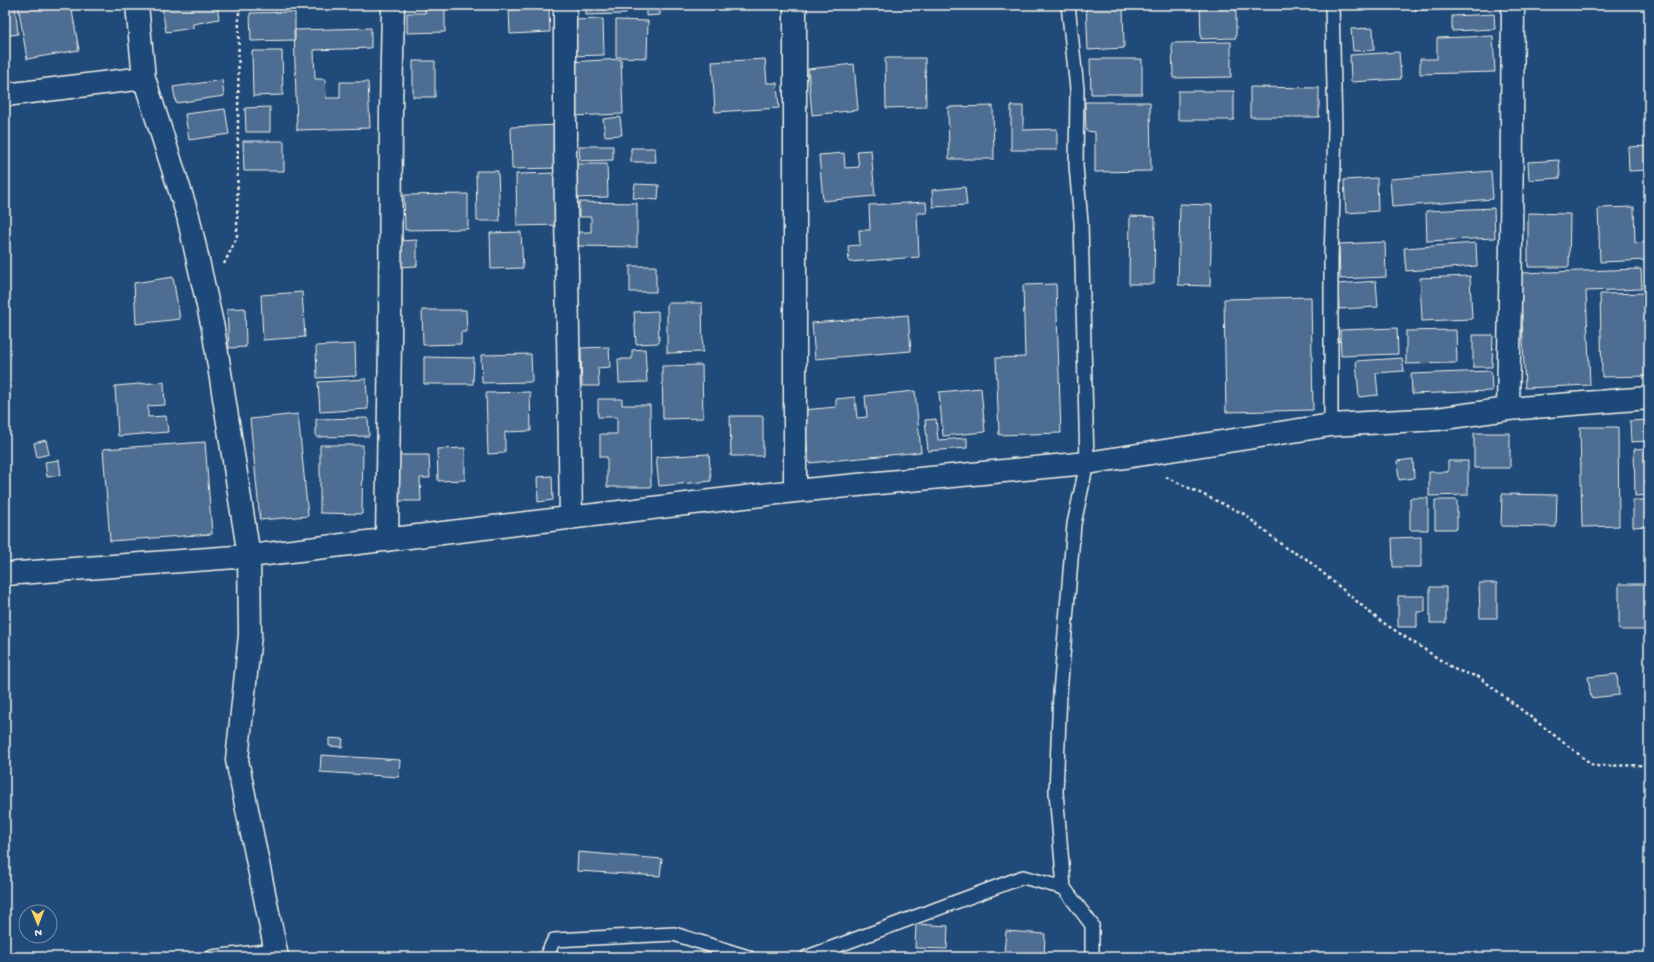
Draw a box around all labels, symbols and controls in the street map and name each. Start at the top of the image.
north arrow [18,904,58,944]
text: N [34,926,42,938]

